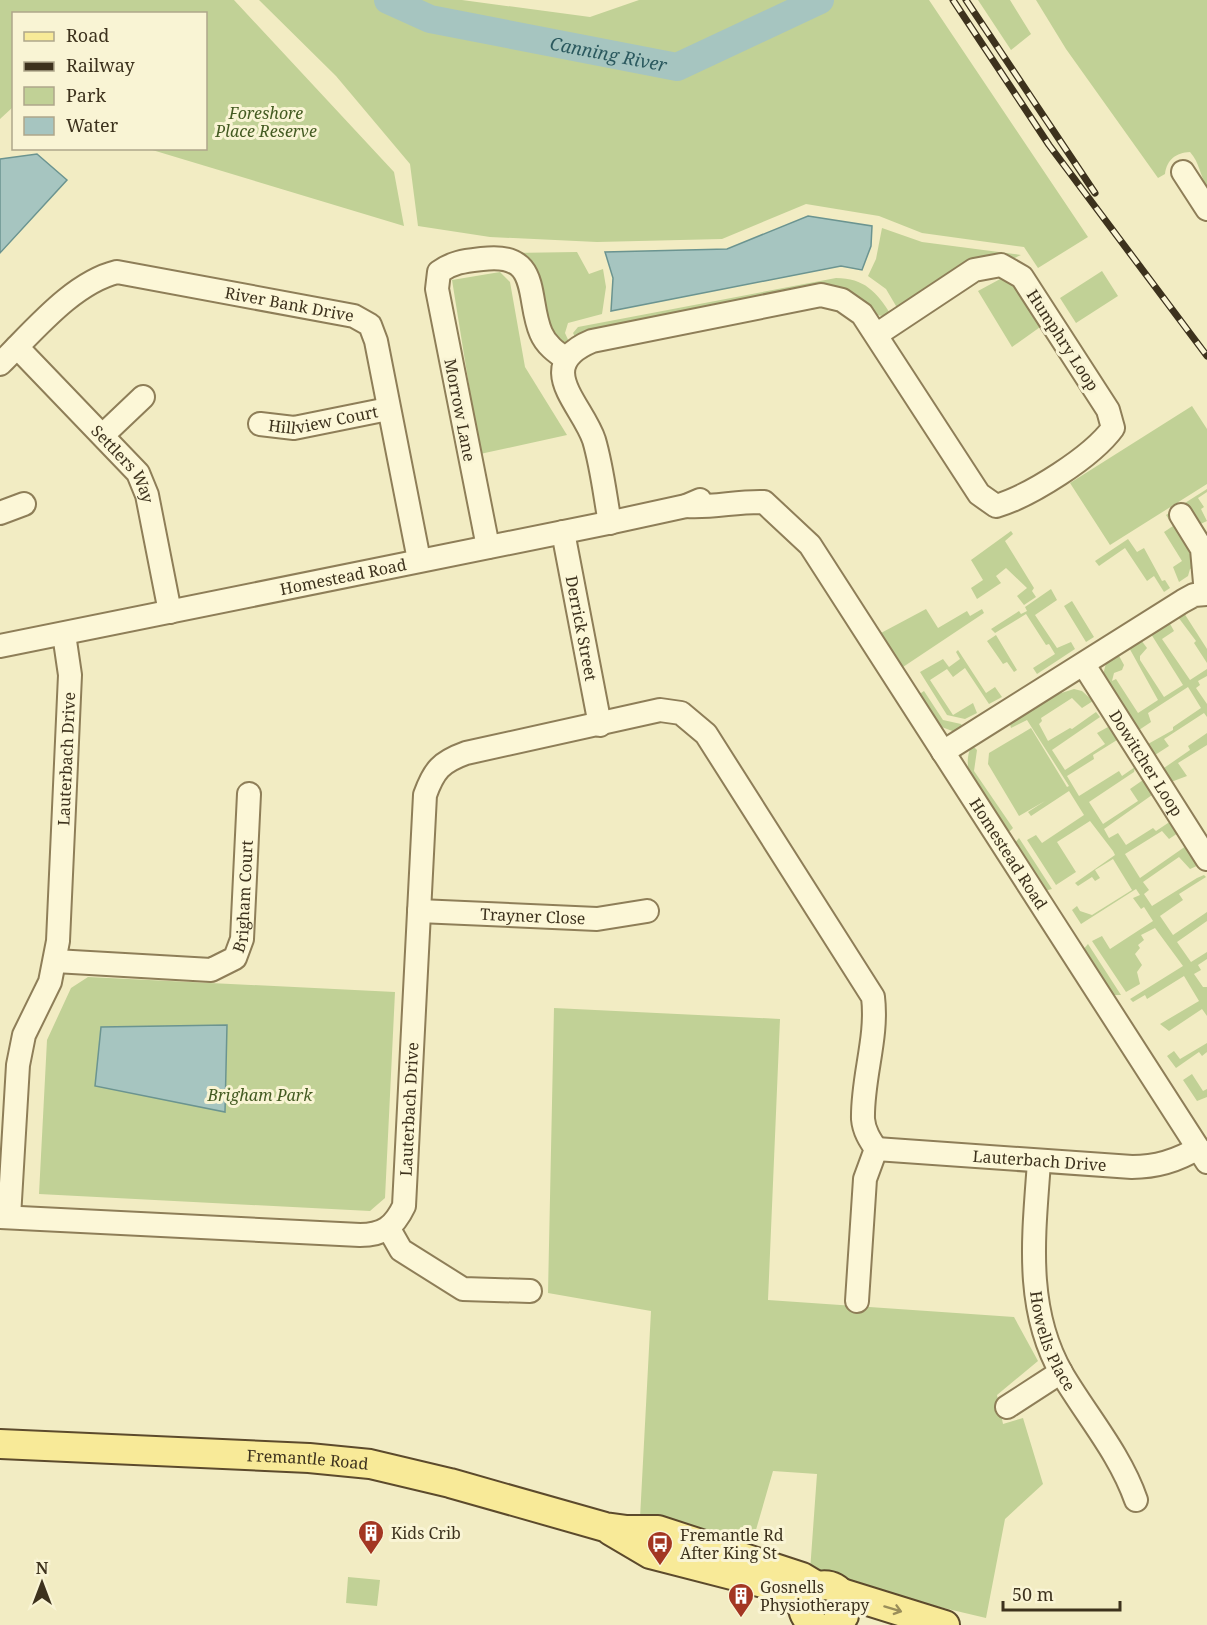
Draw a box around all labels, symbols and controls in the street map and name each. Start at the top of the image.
legend [12,12,207,150]
text: Road [66,23,109,47]
water label: Canning River [548,31,670,77]
text: Railway [66,53,136,77]
text: Park [66,83,106,107]
park label: Foreshore Place Reserve [214,102,317,142]
text: Water [66,113,119,137]
street label: River Bank Drive [223,281,356,327]
street label: Humphry Loop [1022,285,1104,395]
street label: Morrow Lane [439,357,481,463]
street label: Hillview Court [267,400,380,439]
street label: Settlers Way [86,420,159,506]
street label: Homestead Road [278,553,408,600]
street label: Derrick Street [561,574,602,683]
street label: Lauterbach Drive [52,691,80,826]
street label: Dowitcher Loop [1104,706,1188,820]
street label: Homestead Road [964,793,1053,914]
street label: Brigham Court [227,839,258,956]
street label: Trayner Close [480,903,586,929]
street label: Lauterbach Drive [395,1042,423,1177]
park label: Brigham Park [207,1084,313,1106]
street label: Lauterbach Drive [972,1145,1107,1176]
street label: Howells Place [1025,1289,1081,1395]
street label: Fremantle Road [246,1444,370,1475]
building icon: Kids Crib [356,1518,386,1556]
place label: Kids Crib [391,1522,461,1544]
place label: Fremantle Rd After King St [680,1524,784,1564]
bus stop icon: Fremantle Rd After King St [645,1529,675,1567]
north arrow [12,1553,72,1613]
text: N [36,1557,49,1579]
scale bar [1003,1574,1120,1612]
place label: Gosnells Physiotherapy [760,1576,870,1616]
building icon: Gosnells Physiotherapy [726,1581,756,1619]
text: 50 m [1012,1582,1054,1606]
one-way arrow [883,1604,902,1615]

